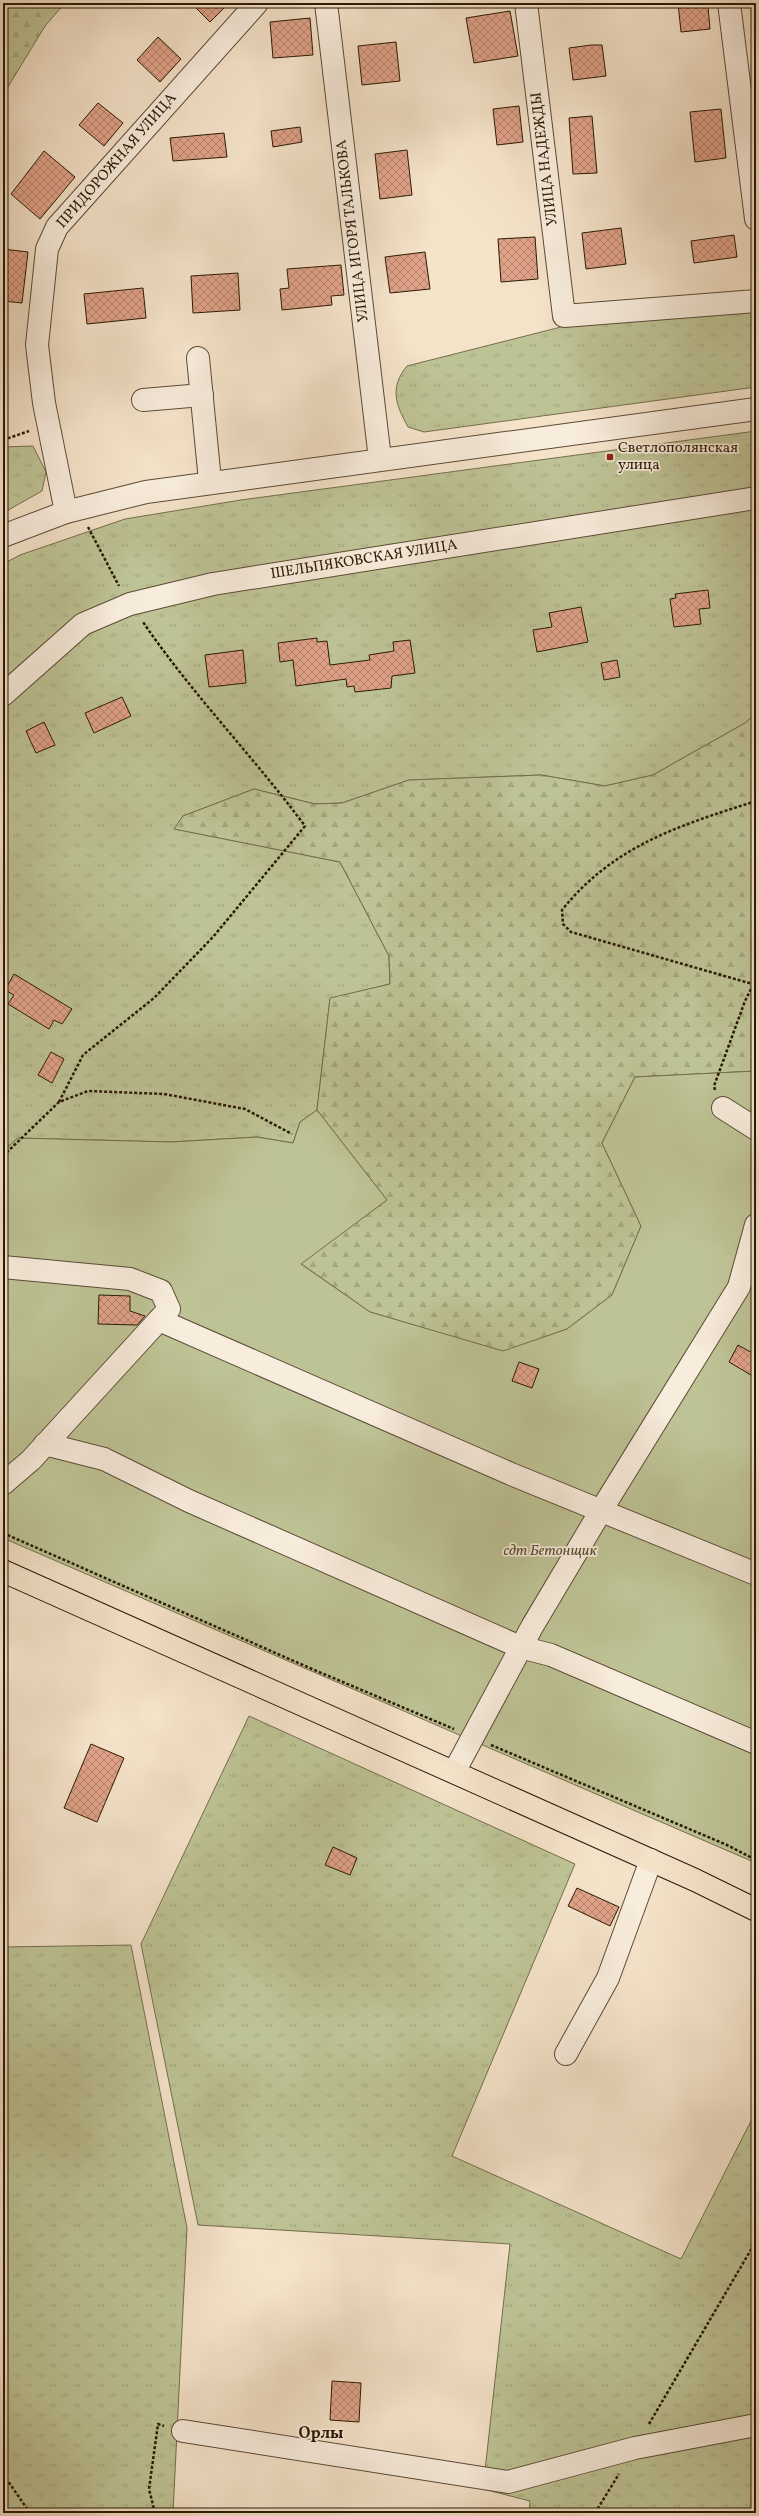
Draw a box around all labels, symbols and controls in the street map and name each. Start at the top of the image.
street label: ПРИДОРОЖНАЯ УЛИЦА [52,88,182,233]
street label: УЛИЦА НАДЕЖДЫ [526,91,564,227]
street label: УЛИЦА ИГОРЯ ТАЛЬКОВА [331,138,375,324]
place label: Светлополянская улица [618,438,738,476]
marker: Светлополянская улица [605,452,615,462]
street label: ШЕЛЬПЯКОВСКАЯ УЛИЦА [269,535,459,585]
park label: сдт Бетонщик [504,1541,597,1562]
district label: Орлы [299,2423,343,2445]

